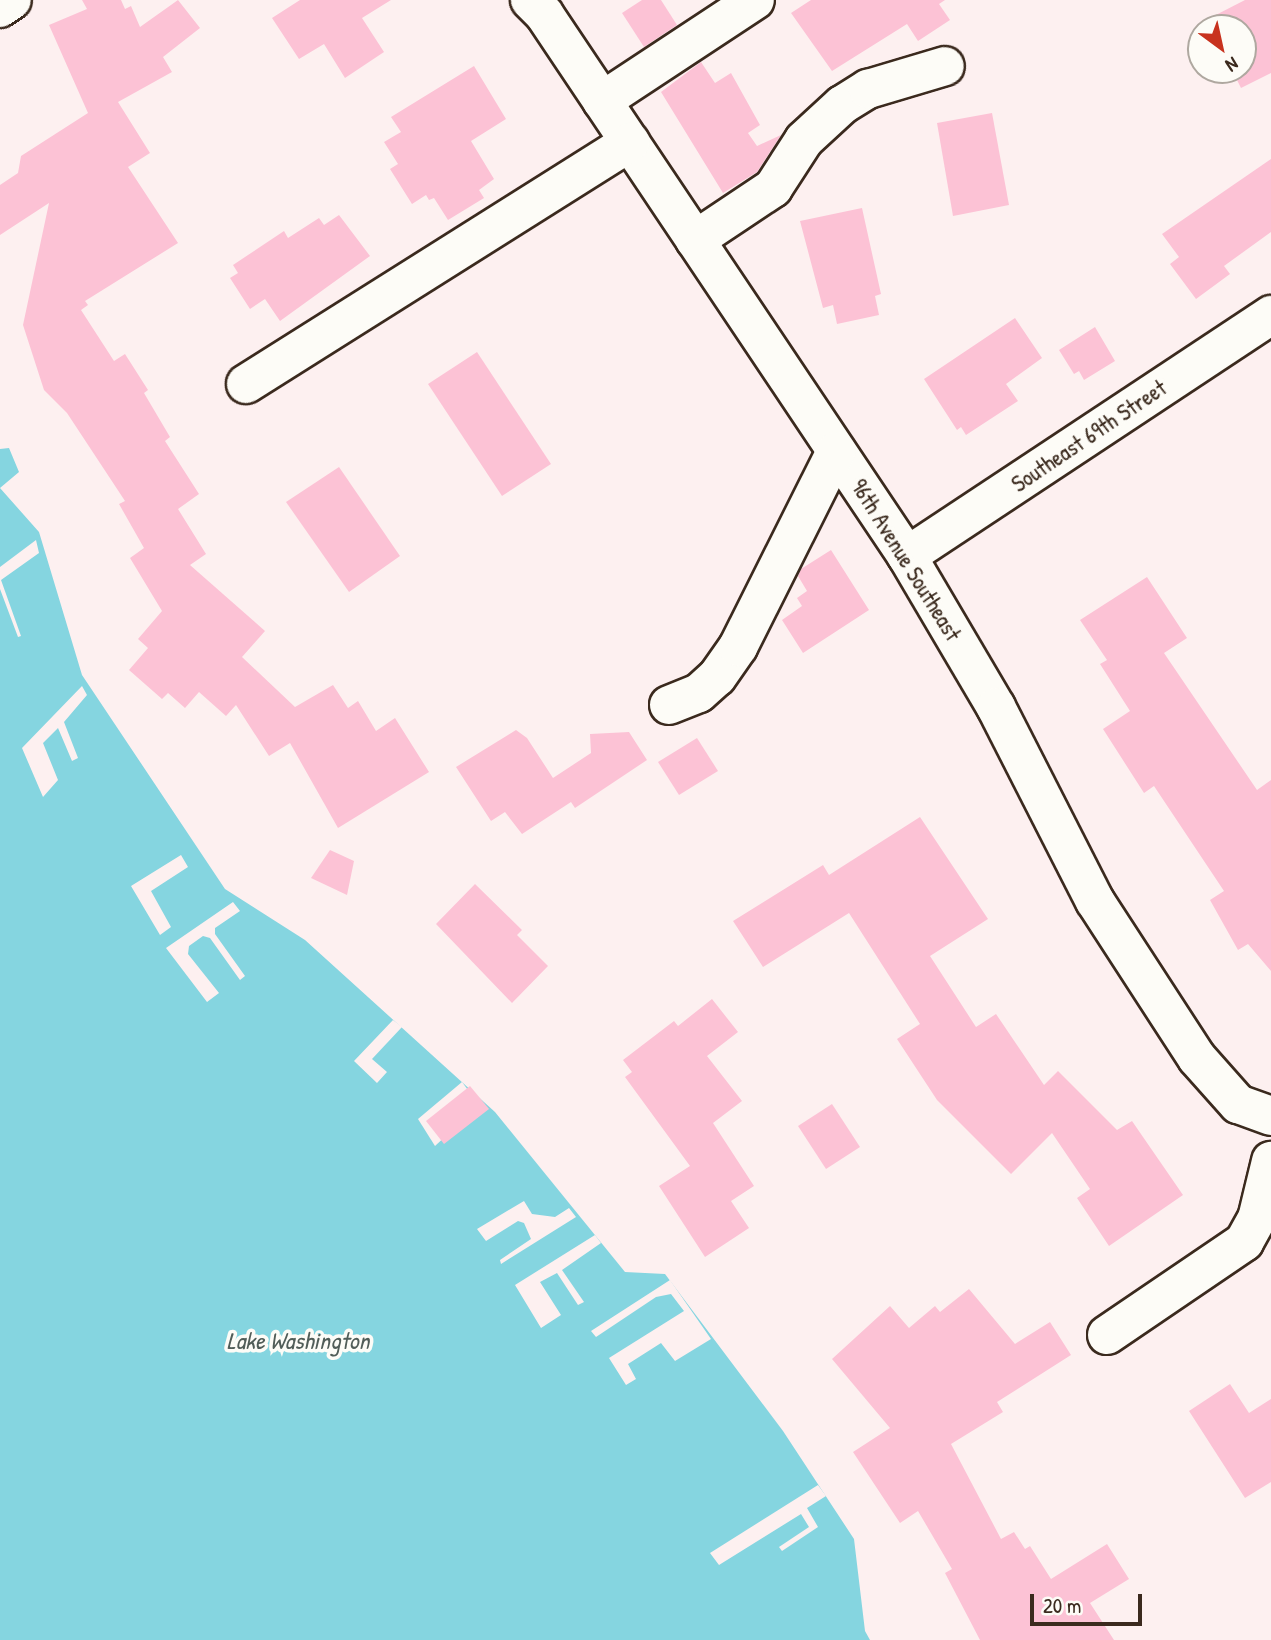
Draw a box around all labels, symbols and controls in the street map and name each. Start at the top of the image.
north arrow [1187,14,1257,84]
text: N [1221,51,1244,79]
street label: Southeast 69th Street [1006,374,1172,498]
street label: 96th Avenue Southeast [845,474,967,646]
water label: Lake Washington [227,1327,369,1355]
scale bar [1033,1580,1145,1624]
text: 20 m [1043,1591,1081,1620]

